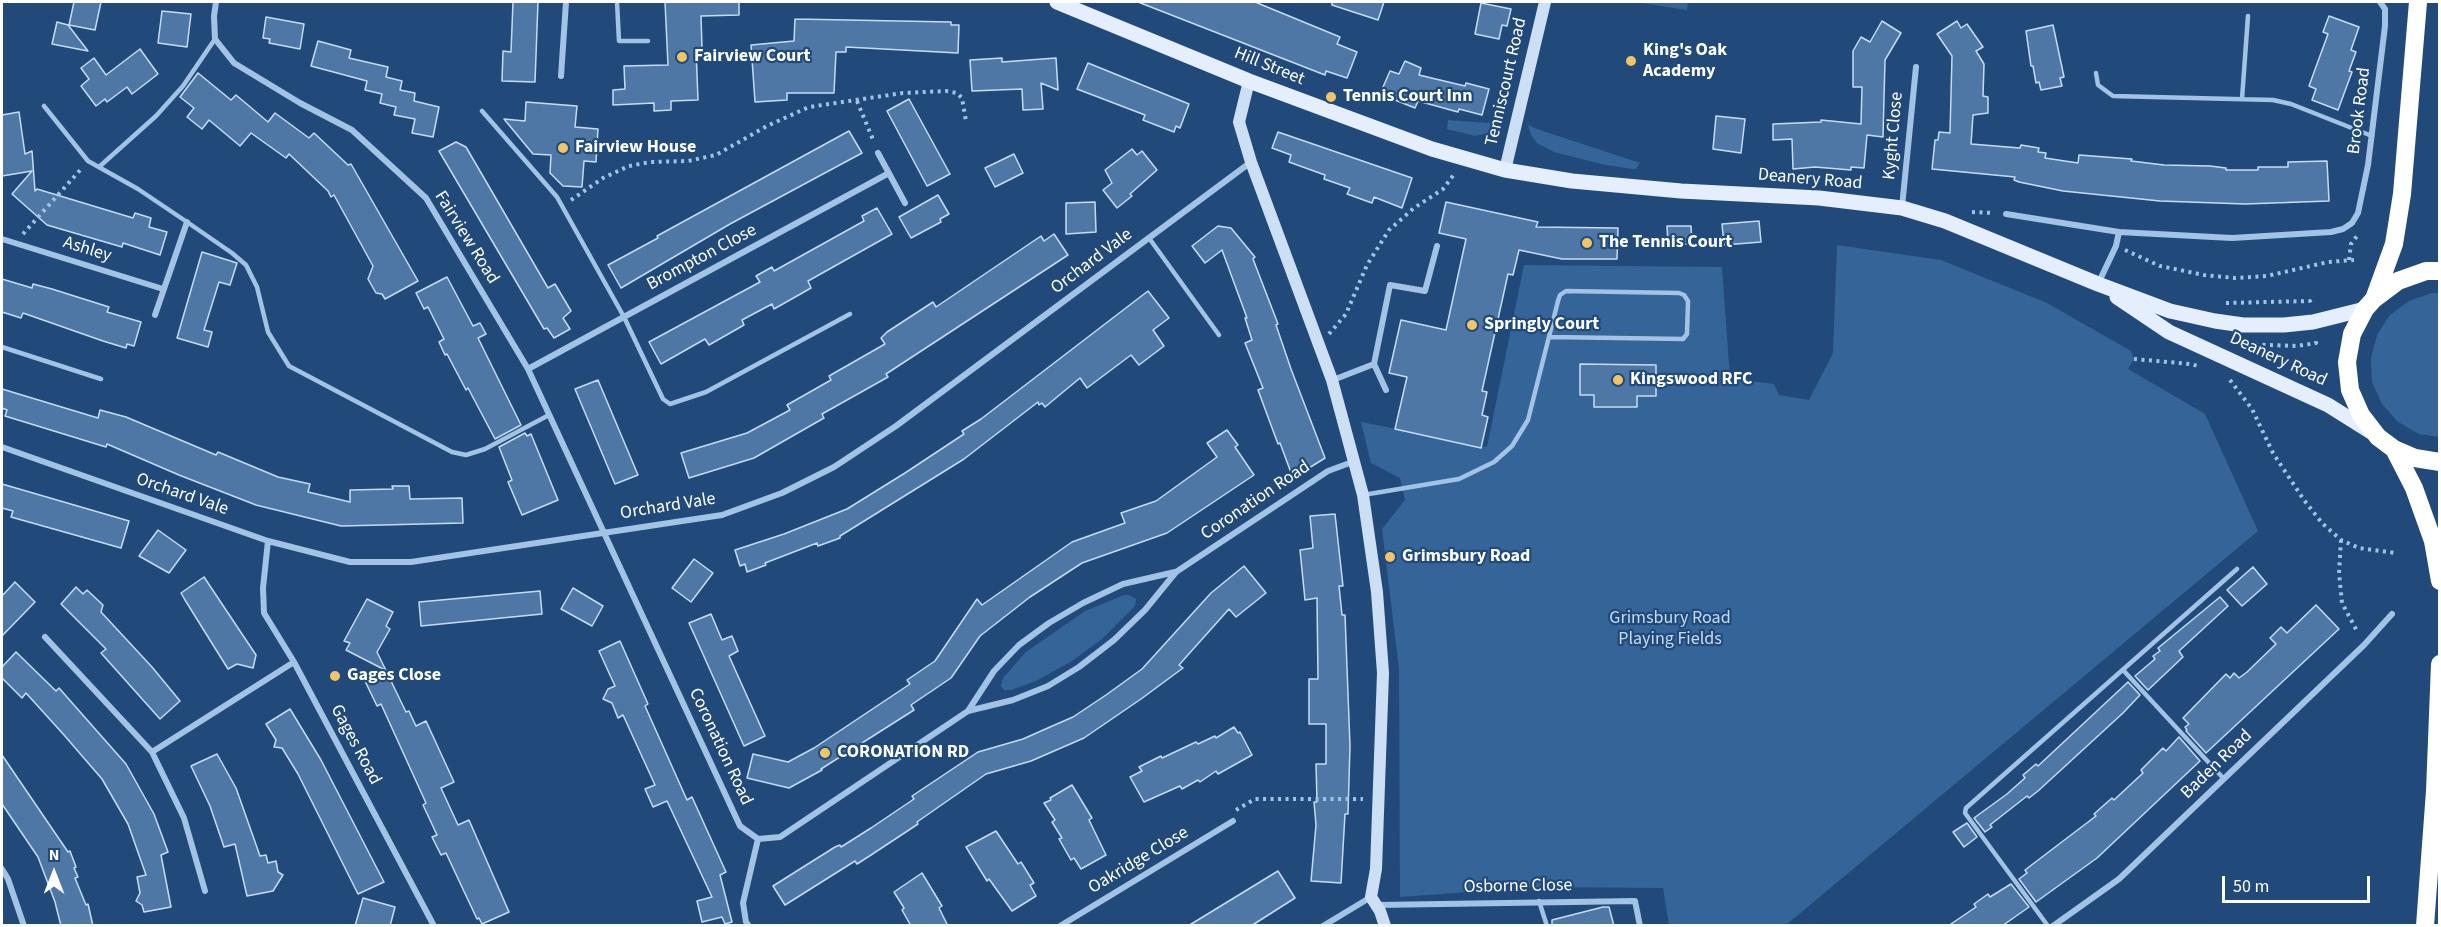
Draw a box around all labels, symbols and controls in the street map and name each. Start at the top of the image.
street label: Tenniscourt Road [1482,16,1532,148]
place label: King's Oak Academy [1643,40,1727,82]
street label: Hill Street [1231,43,1307,91]
place label: Fairview Court [694,46,810,68]
marker: Fairview Court [675,50,689,64]
marker: King's Oak Academy [1624,54,1638,68]
street label: Brook Road [2344,66,2376,156]
place label: Tennis Court Inn [1343,86,1472,108]
marker: Tennis Court Inn [1324,90,1338,104]
street label: Kyght Close [1879,91,1909,181]
place label: Fairview House [575,137,696,159]
marker: Fairview House [556,141,570,155]
street label: Deanery Road [1757,165,1863,195]
street label: Fairview Road [429,188,503,288]
street label: Brompton Close [643,220,761,296]
street label: Orchard Vale [1047,224,1137,300]
street label: Ashley [60,232,114,268]
place label: The Tennis Court [1599,232,1732,254]
marker: The Tennis Court [1580,236,1594,250]
place label: Springly Court [1484,314,1599,336]
marker: Springly Court [1465,318,1479,332]
street label: Deanery Road [2226,328,2330,392]
place label: Kingswood RFC [1630,369,1752,391]
marker: Kingswood RFC [1611,373,1625,387]
street label: Coronation Road [1197,457,1315,545]
street label: Orchard Vale [133,469,231,521]
street label: Orchard Vale [619,489,717,525]
place label: Grimsbury Road [1402,546,1530,568]
marker: Grimsbury Road [1383,550,1397,564]
park label: Grimsbury Road Playing Fields [1609,608,1731,650]
place label: Gages Close [347,665,441,687]
marker: Gages Close [328,669,342,683]
street label: Coronation Road [683,685,757,809]
street label: Gages Road [325,701,385,789]
street label: Baden Road [2177,726,2257,804]
place label: CORONATION RD [837,742,969,764]
marker: CORONATION RD [818,746,832,760]
street label: Oakridge Close [1085,823,1193,899]
north arrow [24,843,84,903]
text: N [49,844,59,866]
scale bar [2225,864,2374,902]
text: 50 m [2233,874,2269,899]
street label: Osborne Close [1463,875,1573,899]

